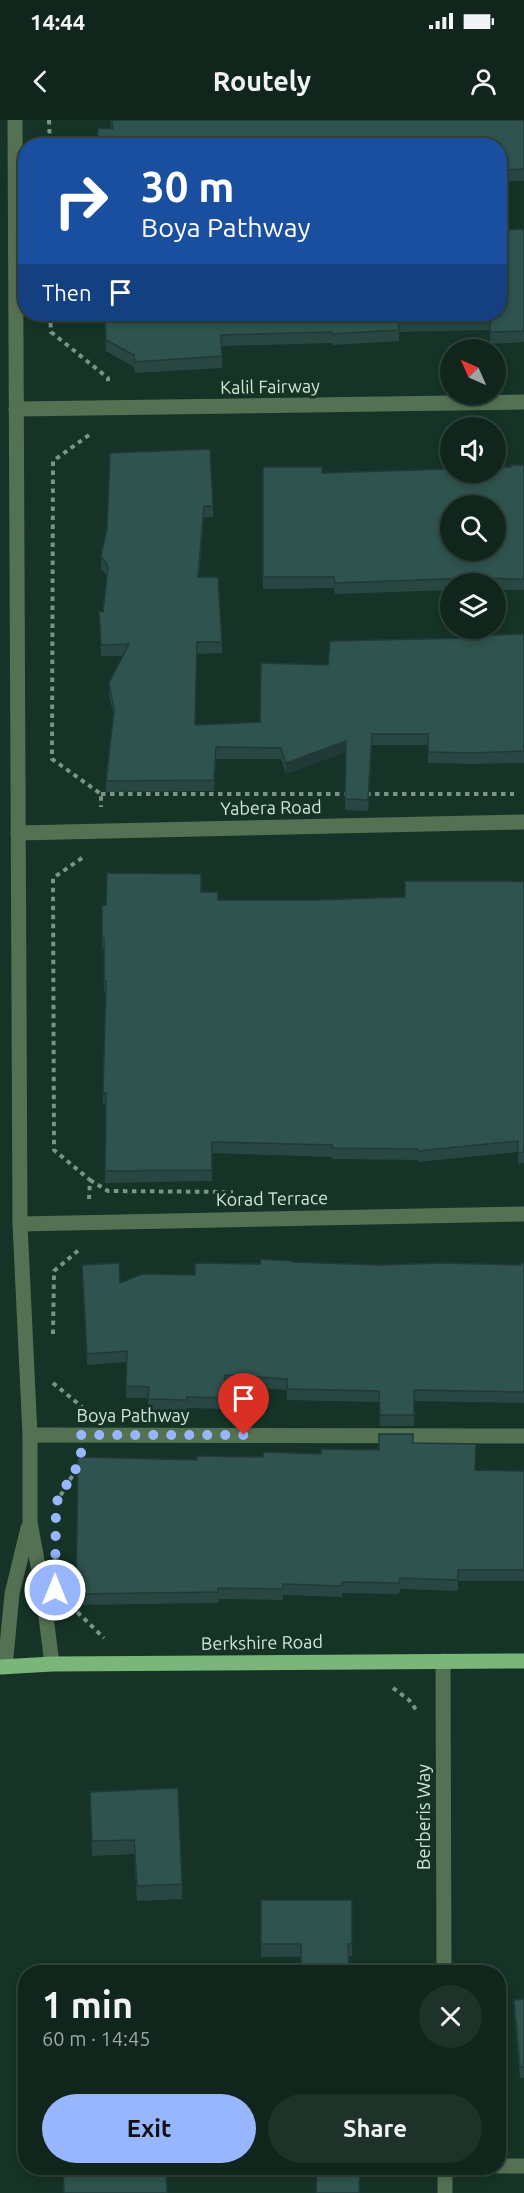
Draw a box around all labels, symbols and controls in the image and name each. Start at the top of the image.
text: 14:44 [30,9,85,34]
icon: back [24,65,57,98]
icon: person [467,65,500,98]
text: Routely [213,66,311,96]
icon: right [42,162,120,240]
text: 30 m [141,163,235,210]
text: Boya Pathway [141,212,311,242]
icon: arrive [104,276,137,309]
text: Then [42,280,92,305]
north arrow [440,339,506,405]
map controls [440,339,506,639]
street label: Kalil Fairway [220,375,320,397]
button: sound [440,417,506,483]
button: search [440,495,506,561]
button: layers [440,573,506,639]
street label: Yabera Road [220,796,322,818]
street label: Korad Terrace [216,1187,328,1209]
pin [218,1373,269,1435]
icon: arrive [227,1382,260,1415]
street label: Boya Pathway [76,1405,190,1425]
position arrow [23,1558,87,1622]
street label: Berkshire Road [201,1631,323,1653]
street label: Berberis Way [413,1764,433,1870]
text: 1 min [42,1984,133,2025]
button: close [419,1985,482,2048]
text: 60 m · 14:45 [42,2027,151,2050]
button: Exit [42,2094,256,2163]
button: Share [268,2094,482,2163]

